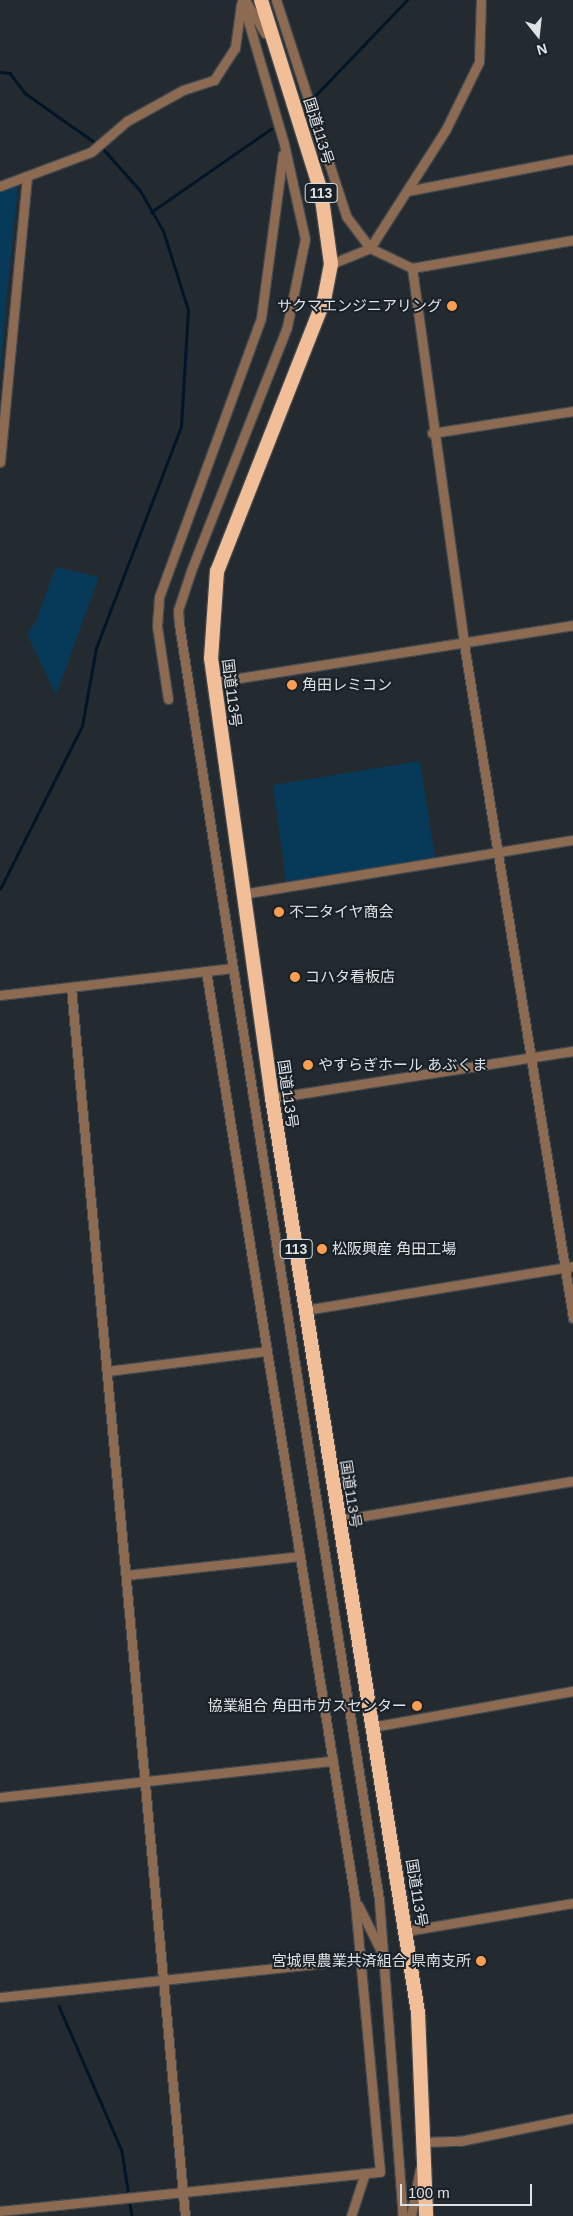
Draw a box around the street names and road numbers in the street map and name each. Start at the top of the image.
street label: 国道113号 [300,95,338,167]
road number: 113 [304,182,338,204]
street label: 国道113号 [219,658,245,728]
street label: 国道113号 [274,1059,302,1129]
road number: 113 [278,1238,314,1260]
street label: 国道113号 [337,1459,365,1529]
street label: 国道113号 [403,1858,431,1928]

